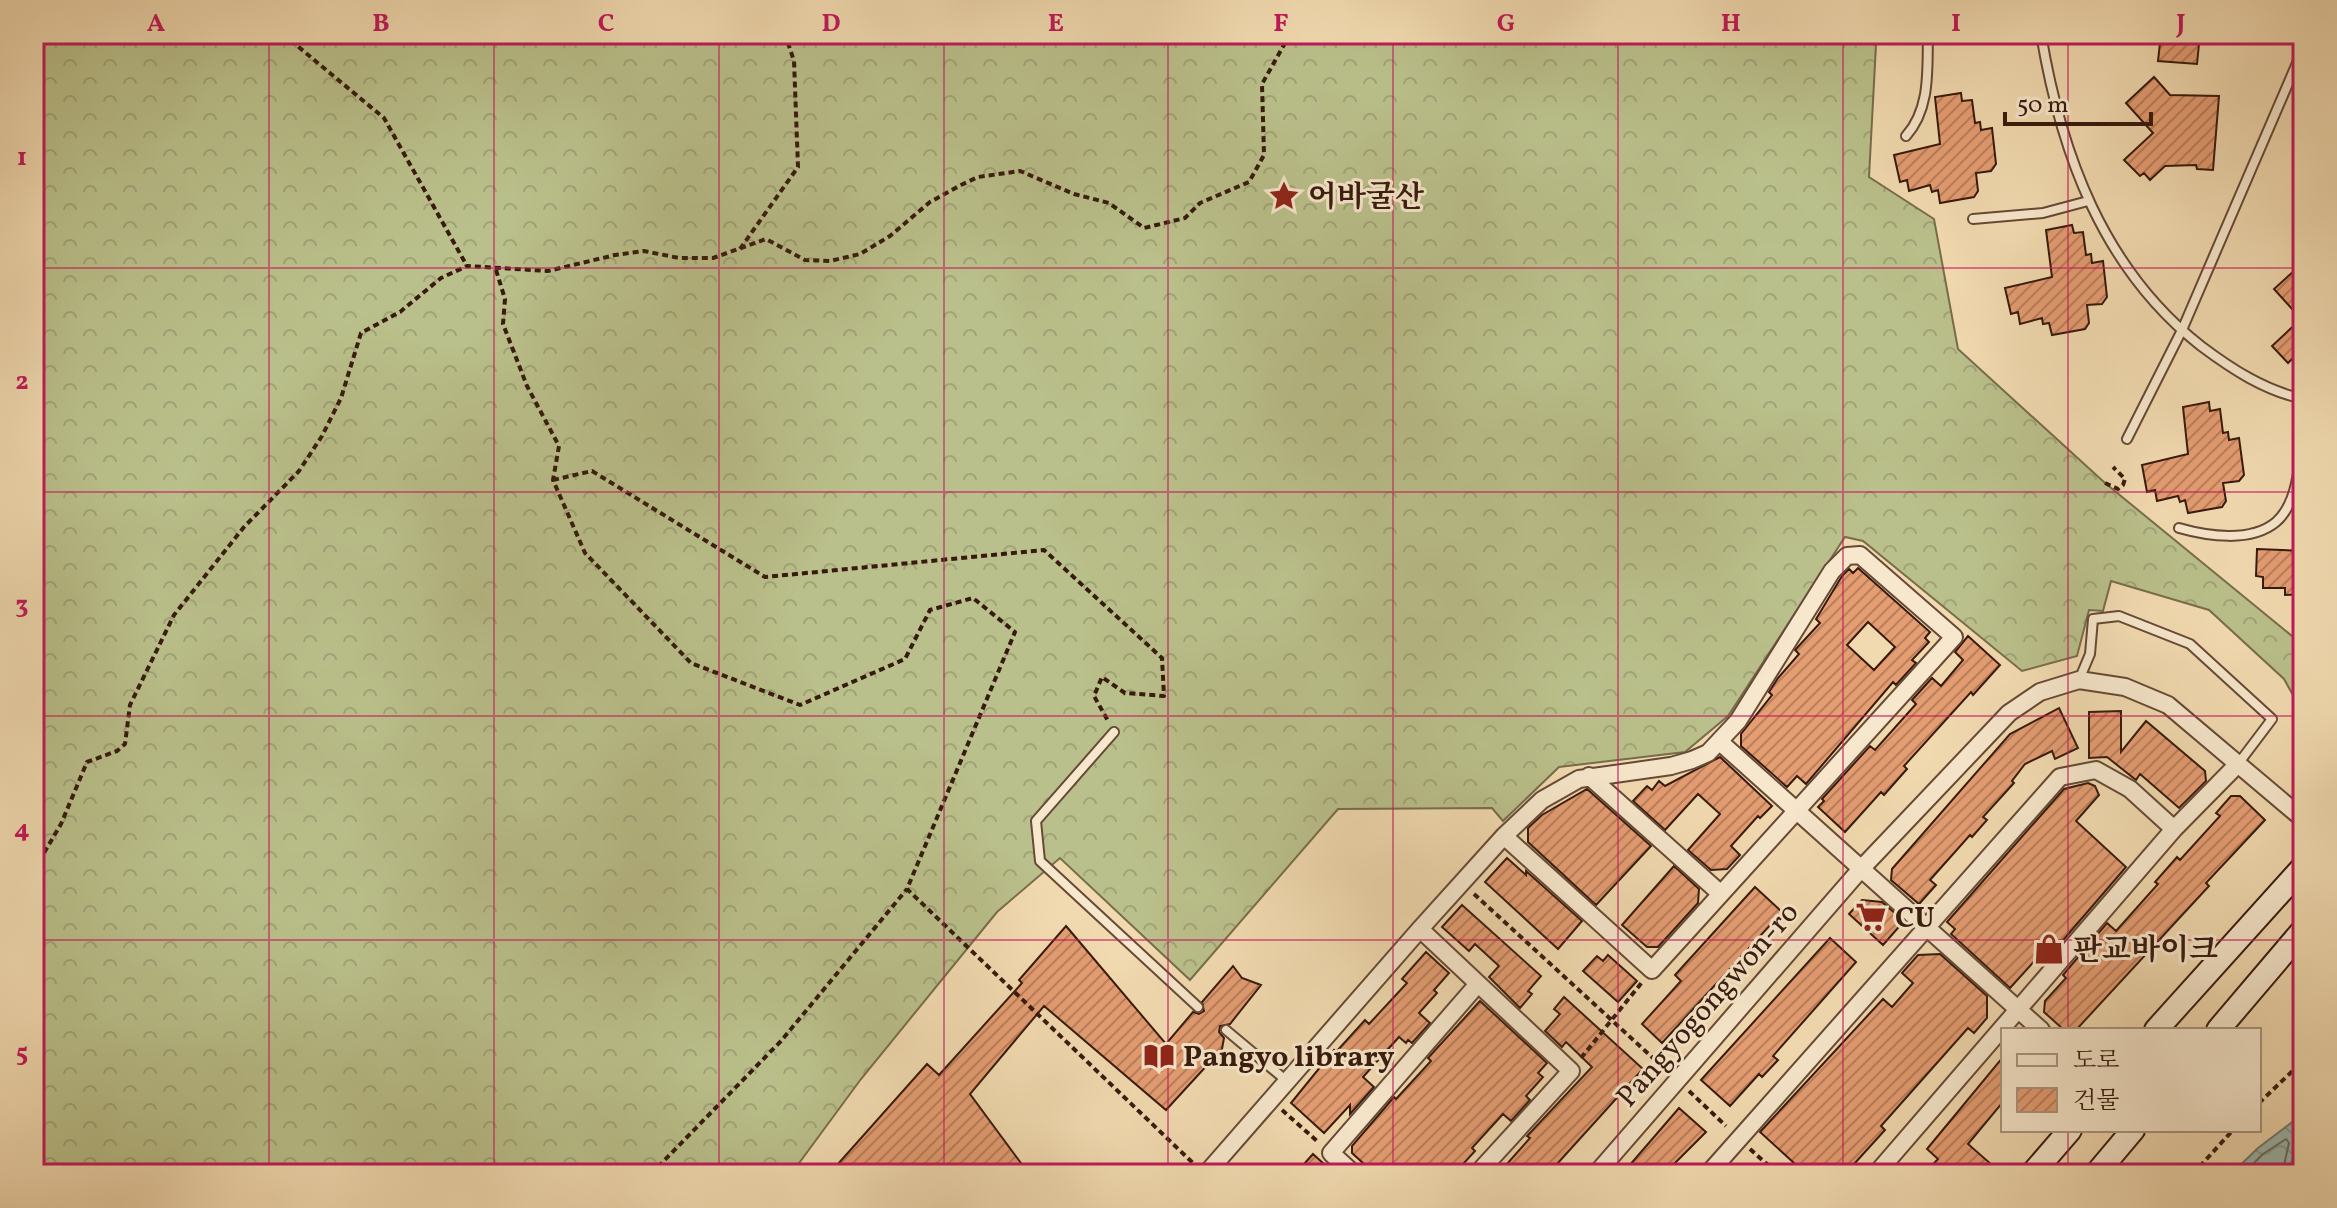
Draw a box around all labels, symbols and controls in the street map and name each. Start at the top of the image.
text: A [147,6,166,42]
text: B [372,6,390,42]
text: C [598,6,614,42]
text: D [821,6,841,42]
text: E [1048,6,1064,42]
text: F [1273,6,1289,42]
text: G [1497,6,1515,42]
text: H [1721,6,1741,42]
text: I [1951,6,1961,42]
text: J [2175,6,2186,42]
scale bar [2005,76,2151,126]
text: 50 m [2017,89,2069,123]
text: 1 [17,140,27,176]
place label: 어바굴산 [1308,177,1424,219]
place icon: 어바굴산 [1267,179,1301,213]
text: 2 [15,364,29,400]
text: 3 [15,588,29,624]
text: 4 [14,812,30,848]
street label: Pangyogongwon-ro [1607,893,1810,1117]
place label: CU [1895,898,1935,940]
supermarket icon: CU [1854,900,1888,934]
place label: 판교바이크 [2073,930,2218,972]
shop icon: 판교바이크 [2032,932,2066,966]
legend [2001,1028,2261,1132]
text: 5 [16,1036,28,1072]
place label: Pangyo library [1183,1037,1395,1079]
library icon: Pangyo library [1142,1039,1176,1073]
text: 도로 [2073,1045,2119,1079]
text: 건물 [2073,1085,2119,1119]

